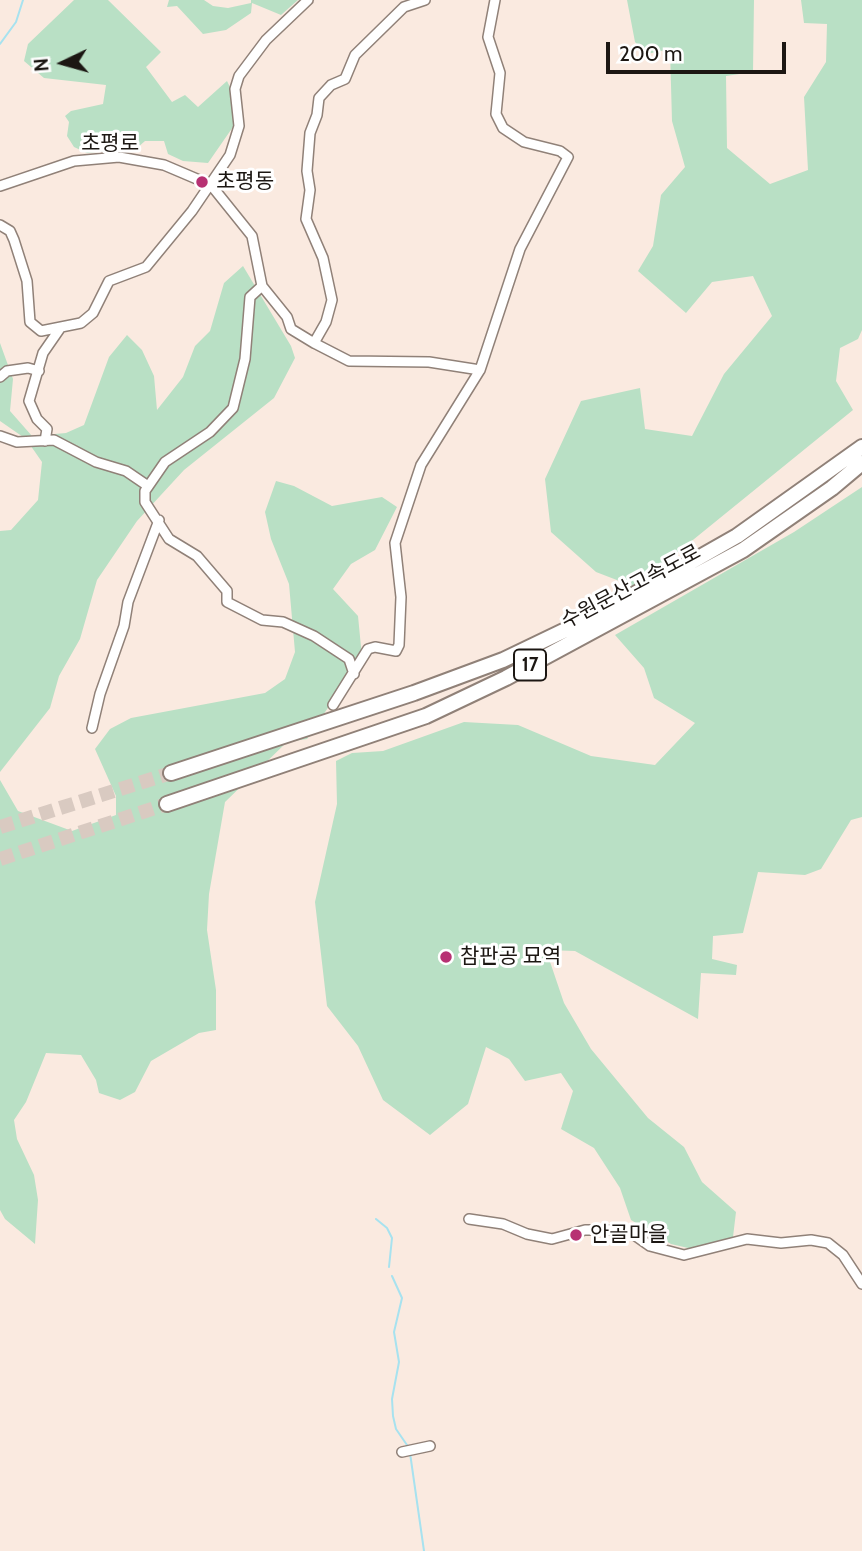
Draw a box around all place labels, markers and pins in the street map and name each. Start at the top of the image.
place label: 초평동 [216,169,274,195]
marker: 초평동 [194,174,210,190]
place label: 참판공 묘역 [460,944,561,970]
marker: 참판공 묘역 [438,949,454,965]
place label: 안골마을 [590,1222,667,1248]
marker: 안골마을 [568,1227,584,1243]

